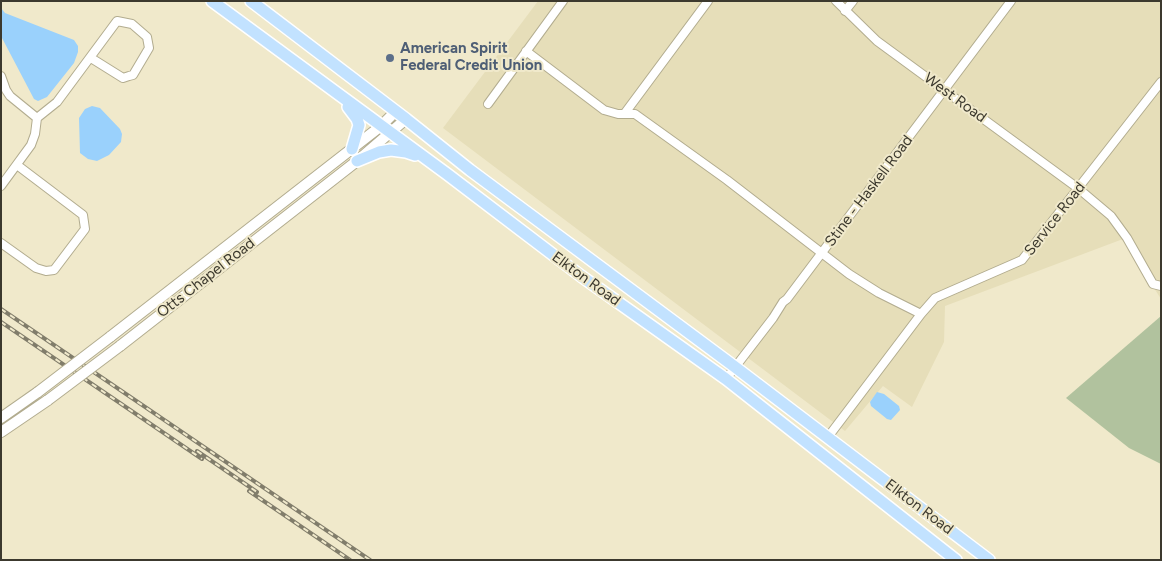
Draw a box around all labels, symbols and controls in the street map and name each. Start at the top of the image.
place label: American Spirit Federal Credit Union [400,40,542,75]
marker: American Spirit Federal Credit Union [384,52,396,64]
street label: West Road [920,69,990,127]
street label: Stine - Haskell Road [821,132,917,250]
street label: Service Road [1021,179,1089,259]
street label: Otts Chapel Road [154,234,258,322]
street label: Elkton Road [548,248,624,310]
street label: Elkton Road [881,476,957,538]

